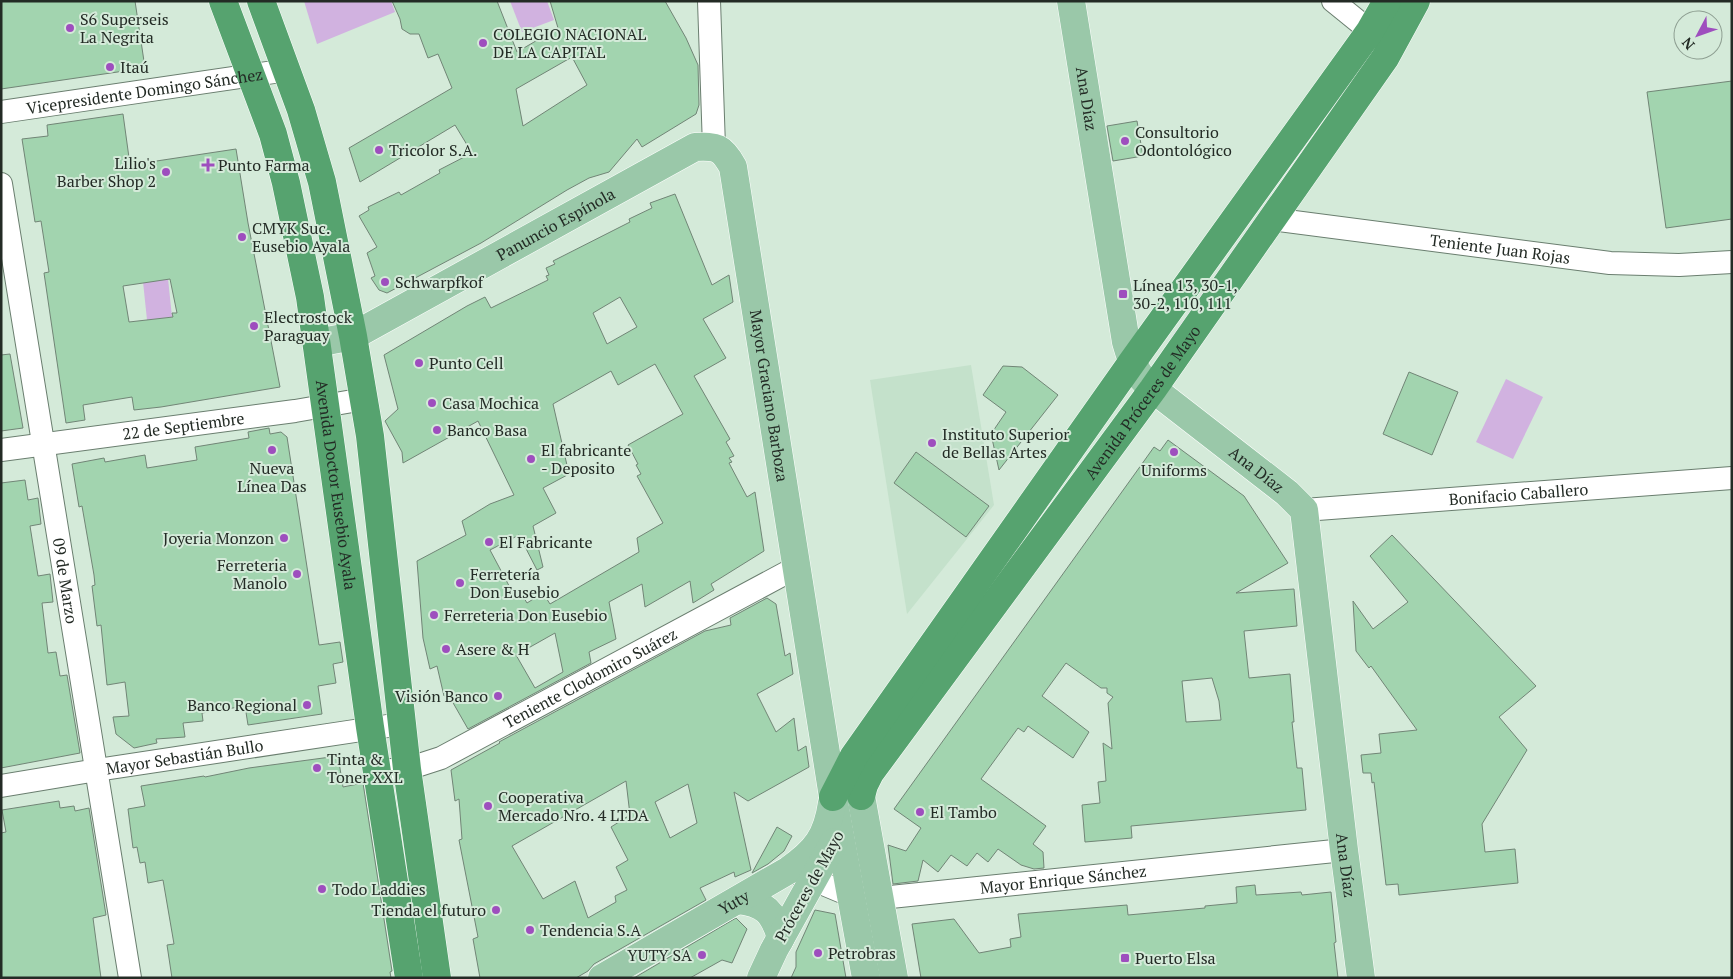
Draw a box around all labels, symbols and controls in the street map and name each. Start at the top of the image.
place label: S6 Superseis La Negrita [80,8,169,48]
north arrow [1673,10,1723,60]
marker: S6 Superseis La Negrita [64,22,76,34]
place label: COLEGIO NACIONAL DE LA CAPITAL [493,23,646,63]
text: N [1677,33,1698,54]
marker: COLEGIO NACIONAL DE LA CAPITAL [477,37,489,49]
place label: Itaú [120,56,149,78]
marker: Itaú [104,61,116,73]
street label: Vicepresidente Domingo Sánchez [25,63,264,119]
street label: Ana Díaz [1071,65,1103,132]
place label: Consultorio Odontológico [1135,121,1232,161]
marker: Consultorio Odontológico [1119,135,1131,147]
place label: Tricolor S.A. [389,139,478,161]
marker: Tricolor S.A. [373,144,385,156]
place label: Lilio's Barber Shop 2 [57,152,156,192]
place label: Punto Farma [218,154,310,176]
marker: Punto Farma [202,159,214,171]
marker: Lilio's Barber Shop 2 [160,166,172,178]
street label: Panuncio Espínola [492,182,619,266]
place label: CMYK Suc. Eusebio Ayala [252,217,350,257]
street label: Teniente Juan Rojas [1429,229,1572,269]
marker: CMYK Suc. Eusebio Ayala [236,231,248,243]
place label: Schwarpfkof [395,271,485,293]
place label: Línea 13, 30-1, 30-2, 110, 111 [1133,274,1238,314]
marker: Schwarpfkof [379,276,391,288]
marker: Línea 13, 30-1, 30-2, 110, 111 [1117,288,1129,300]
place label: Electrostock Paraguay [264,306,353,346]
street label: Mayor Graciano Barboza [745,308,794,483]
marker: Electrostock Paraguay [248,320,260,332]
street label: Avenida Próceres de Mayo [1079,321,1206,484]
place label: Punto Cell [429,352,504,374]
marker: Punto Cell [413,357,425,369]
street label: Avenida Doctor Eusebio Ayala [311,379,362,591]
place label: Casa Mochica [442,392,539,414]
marker: Casa Mochica [426,397,438,409]
street label: 22 de Septiembre [121,407,246,445]
place label: Banco Basa [447,419,527,441]
place label: Instituto Superior de Bellas Artes [942,423,1070,463]
marker: Banco Basa [431,424,443,436]
marker: Instituto Superior de Bellas Artes [926,437,938,449]
place label: El fabricante - Deposito [541,439,631,479]
street label: Ana Díaz [1225,441,1289,498]
marker: Nueva Línea Das [266,444,278,456]
marker: Uniforms [1168,446,1180,458]
marker: El fabricante - Deposito [525,453,537,465]
place label: Nueva Línea Das [237,457,307,497]
place label: Uniforms [1141,459,1207,481]
street label: Bonifacio Caballero [1448,478,1589,510]
place label: Joyeria Monzon [163,527,274,549]
place label: El Fabricante [499,531,593,553]
marker: Joyeria Monzon [278,532,290,544]
street label: 09 de Marzo [48,536,83,625]
marker: El Fabricante [483,536,495,548]
place label: Ferreteria Manolo [217,554,287,594]
place label: Ferretería Don Eusebio [470,563,560,603]
marker: Ferreteria Manolo [291,568,303,580]
marker: Ferretería Don Eusebio [454,577,466,589]
place label: Ferreteria Don Eusebio [444,604,608,626]
marker: Ferreteria Don Eusebio [428,609,440,621]
street label: Teniente Clodomiro Suárez [500,623,681,734]
place label: Asere & H [456,638,530,660]
marker: Asere & H [440,643,452,655]
place label: Visión Banco [395,685,488,707]
marker: Visión Banco [492,690,504,702]
place label: Banco Regional [187,694,297,716]
marker: Banco Regional [301,699,313,711]
street label: Mayor Sebastián Bullo [104,734,265,779]
place label: Tinta & Toner XXL [327,748,403,788]
marker: Tinta & Toner XXL [311,762,323,774]
place label: Cooperativa Mercado Nro. 4 LTDA [498,786,649,826]
marker: Cooperativa Mercado Nro. 4 LTDA [482,800,494,812]
place label: El Tambo [930,801,997,823]
marker: El Tambo [914,806,926,818]
street label: Próceres de Mayo [769,826,849,946]
street label: Ana Díaz [1331,832,1361,899]
street label: Mayor Enrique Sánchez [979,860,1148,899]
place label: Todo Laddies [332,878,426,900]
marker: Todo Laddies [316,883,328,895]
street label: Yuty [714,884,754,920]
place label: Tienda el futuro [371,899,486,921]
marker: Tienda el futuro [490,904,502,916]
place label: Tendencia S.A [540,919,641,941]
marker: Tendencia S.A [524,924,536,936]
place label: Petrobras [828,942,896,964]
place label: YUTY SA [627,944,692,966]
marker: Petrobras [812,947,824,959]
place label: Puerto Elsa [1135,947,1216,969]
marker: YUTY SA [696,949,708,961]
marker: Puerto Elsa [1119,952,1131,964]

